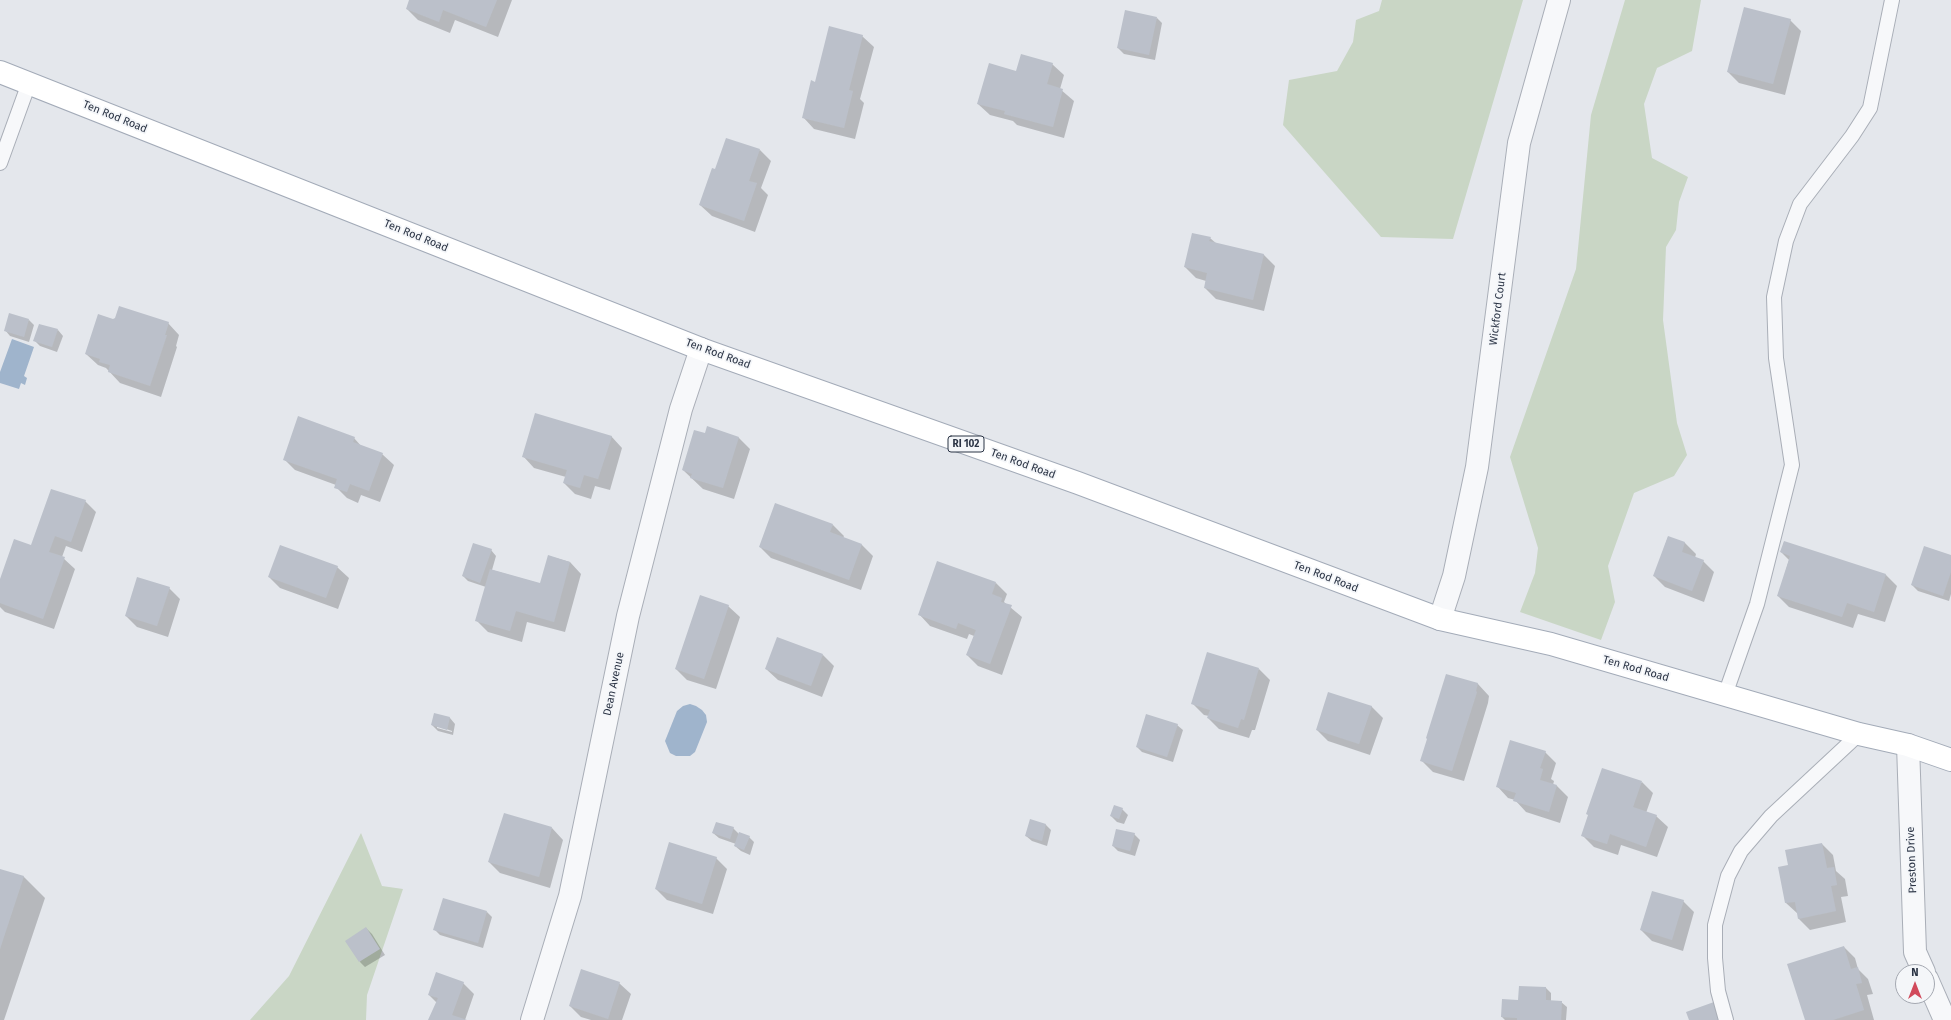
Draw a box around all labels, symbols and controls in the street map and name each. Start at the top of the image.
street label: Ten Rod Road [81,98,149,136]
street label: Ten Rod Road [382,217,450,255]
street label: Wickford Court [1487,272,1509,346]
street label: Ten Rod Road [684,336,752,372]
road number: RI 102 [948,436,984,452]
street label: Ten Rod Road [989,446,1057,482]
street label: Ten Rod Road [1292,559,1360,595]
street label: Dean Avenue [601,651,627,717]
street label: Ten Rod Road [1601,653,1671,685]
street label: Preston Drive [1904,826,1920,894]
north arrow [1895,964,1935,1004]
text: N [1911,966,1919,979]

